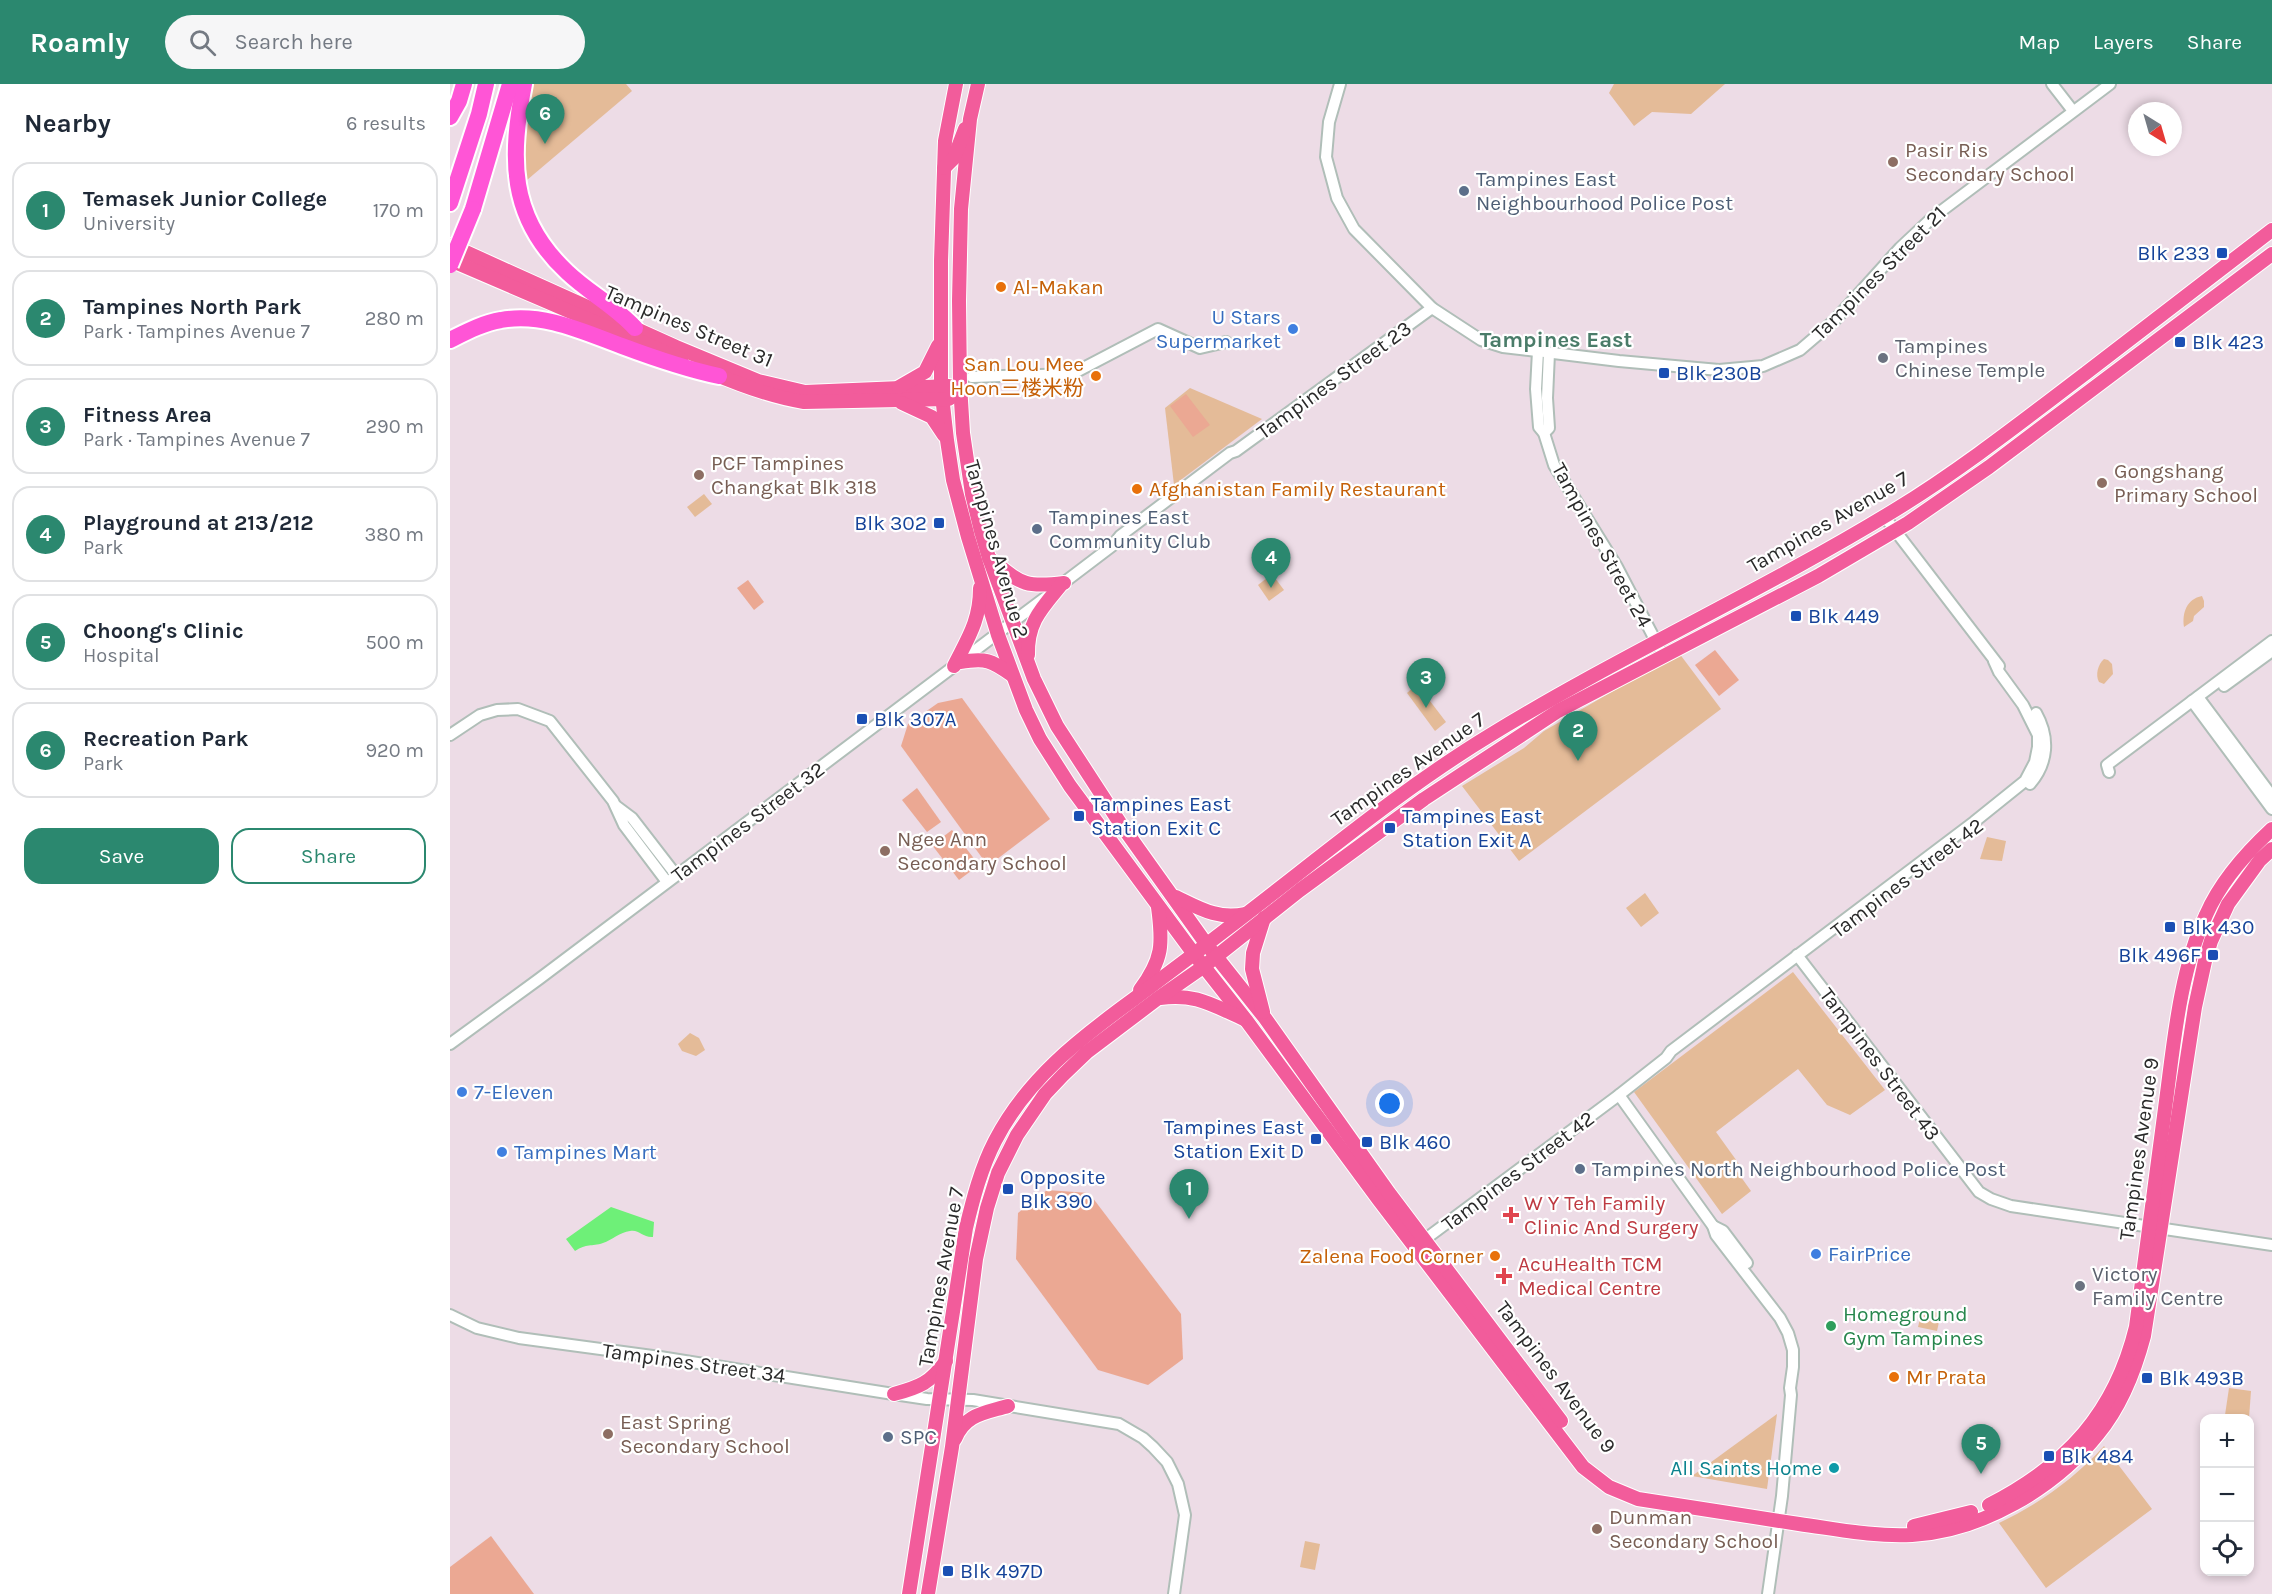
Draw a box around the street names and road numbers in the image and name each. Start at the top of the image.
street label: Tampines Street 21 [1807,201,1951,345]
street label: Tampines Street 31 [602,280,776,372]
street label: Tampines Street 23 [1252,316,1416,444]
street label: Tampines Avenue 2 [960,457,1034,641]
street label: Tampines Street 24 [1547,459,1657,632]
street label: Tampines Avenue 7 [1743,466,1913,578]
street label: Tampines Avenue 7 [1327,707,1489,831]
street label: Tampines Street 32 [667,757,829,887]
street label: Tampines Street 42 [1826,813,1988,943]
street label: Tampines Street 43 [1815,983,1945,1145]
street label: Tampines Avenue 9 [2114,1056,2164,1242]
street label: Tampines Street 42 [1437,1106,1599,1236]
street label: Tampines Avenue 7 [913,1185,969,1369]
street label: Tampines Avenue 9 [1491,1296,1621,1458]
street label: Tampines Street 34 [601,1338,787,1388]

